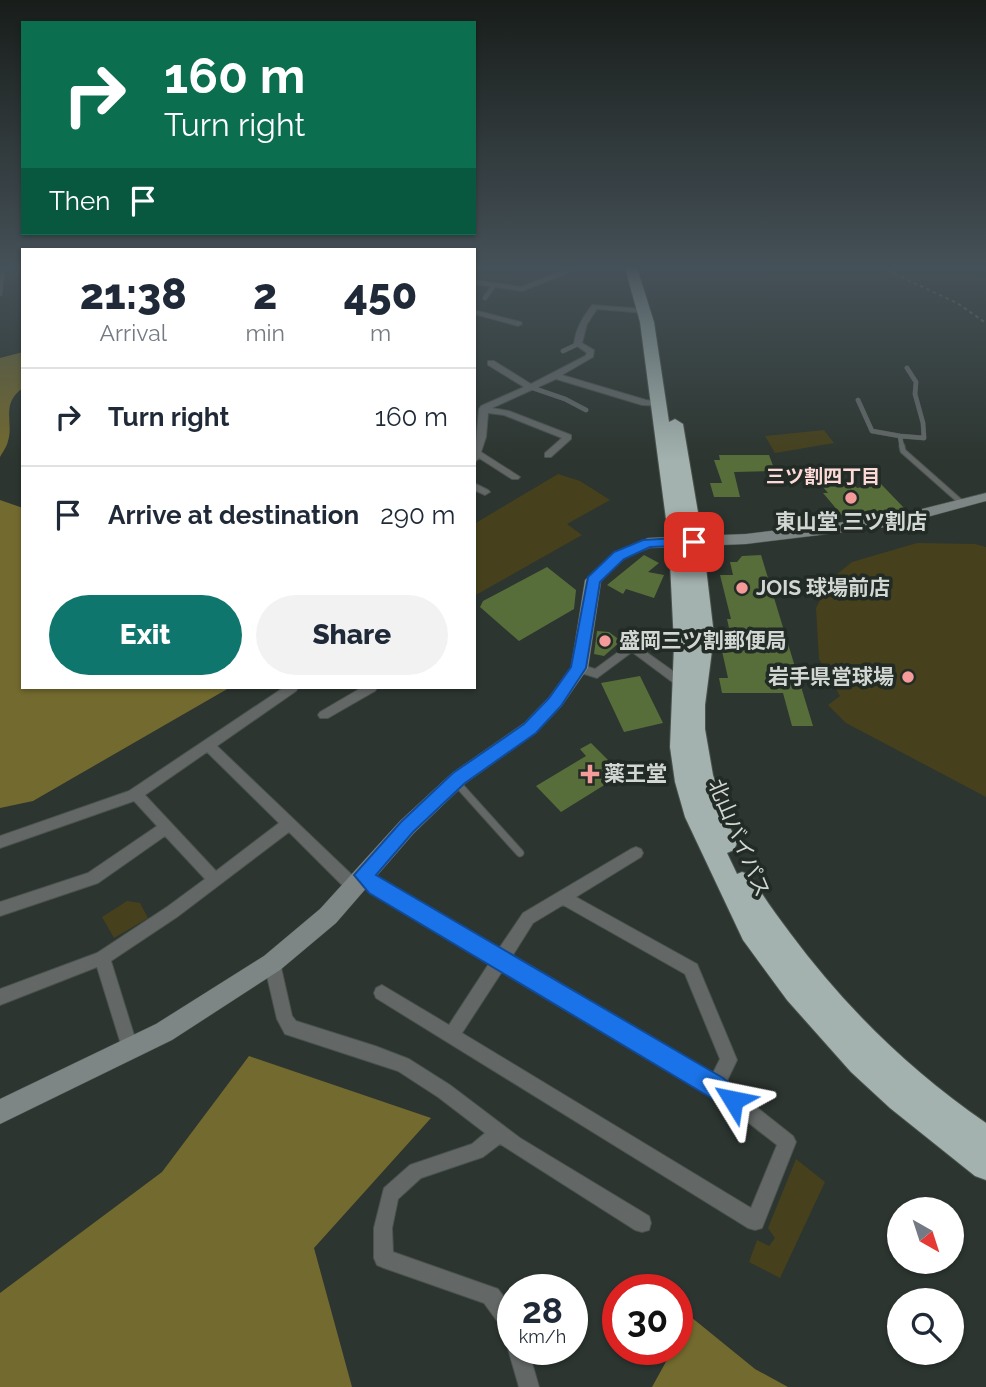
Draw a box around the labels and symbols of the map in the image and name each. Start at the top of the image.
district label: 三ツ割四丁目 [766,465,880,487]
marker: 東山堂 三ツ割店 [843,490,859,506]
place label: 東山堂 三ツ割店 [775,509,927,534]
pin [664,512,724,572]
place label: JOIS 球場前店 [756,575,890,600]
marker: JOIS 球場前店 [734,580,750,596]
place label: 盛岡三ツ割郵便局 [619,628,787,653]
marker: 盛岡三ツ割郵便局 [597,633,613,649]
place label: 岩手県営球場 [768,664,894,689]
marker: 岩手県営球場 [900,669,916,685]
place label: 薬王堂 [604,761,667,786]
marker: 薬王堂 [582,766,598,782]
street label: 北山バイパス [703,775,776,900]
position arrow [696,1063,770,1137]
north arrow [887,1197,964,1274]
speed limit sign: 30 [602,1274,693,1365]

